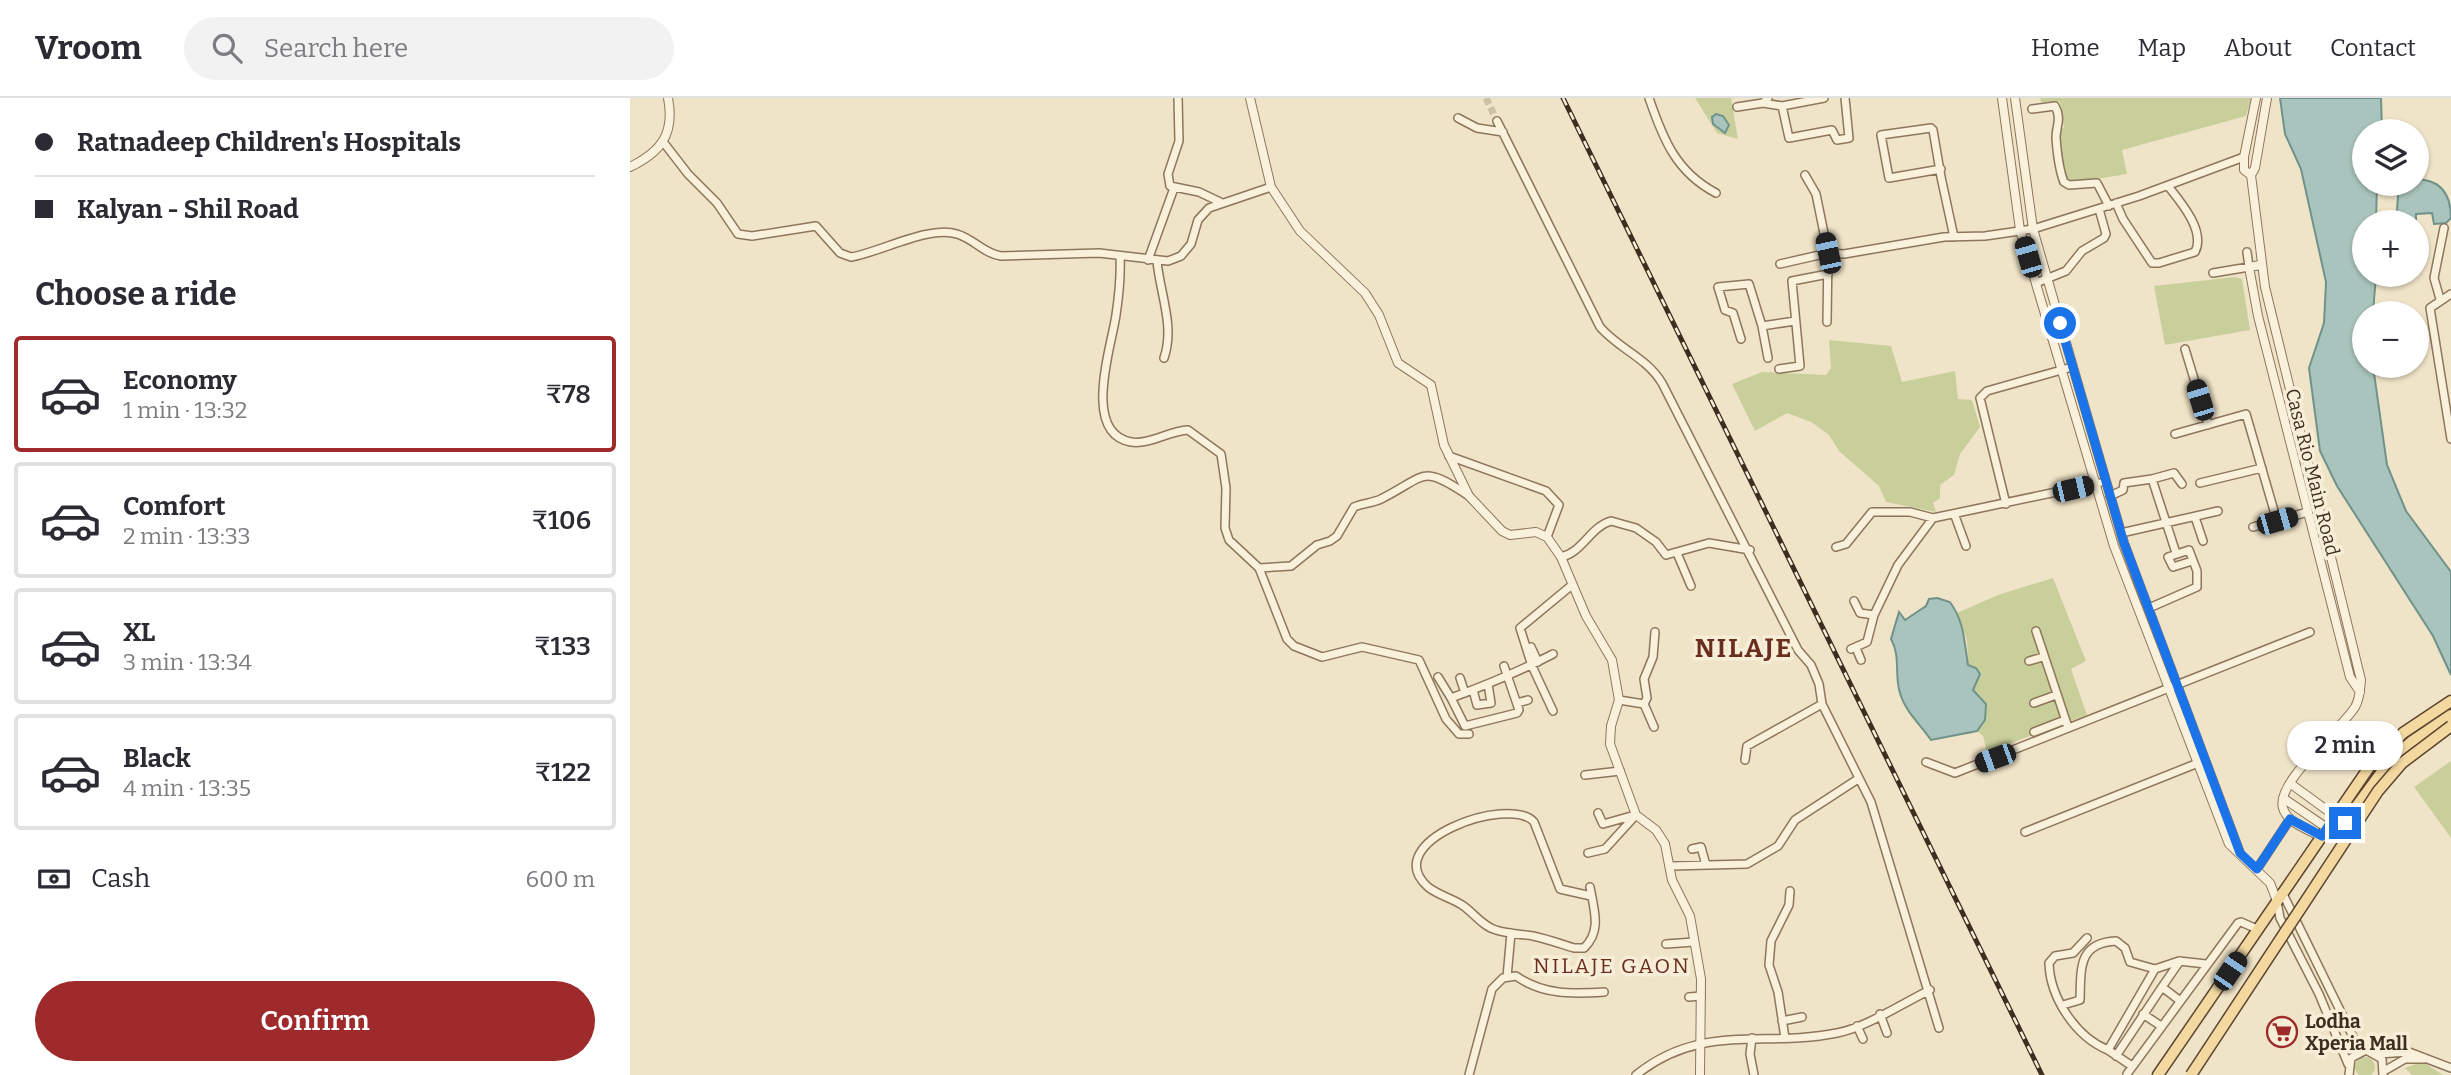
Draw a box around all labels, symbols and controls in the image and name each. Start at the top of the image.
search box [184,17,674,80]
text: Vroom [35,28,142,68]
icon: search [208,29,246,67]
text: Search here [264,33,408,64]
text: Home [2031,34,2100,62]
text: Map [2138,34,2186,62]
text: About [2224,34,2292,62]
text: Contact [2330,34,2416,62]
map controls [2352,119,2429,378]
button: layers [2352,119,2429,196]
text: Ratnadeep Children's Hospitals [77,127,461,158]
text: Kalyan - Shil Road [77,194,299,225]
button: + [2352,210,2429,287]
car [1814,230,1843,276]
car [2013,234,2044,280]
text: Choose a ride [35,275,236,313]
button: − [2352,301,2429,378]
route start [2044,307,2076,339]
icon: car [39,363,102,426]
text: Economy [123,365,237,396]
car [2184,377,2217,423]
text: ₹78 [546,379,591,410]
street label: Casa Rio Main Road [2281,386,2344,558]
text: 1 min · 13:32 [123,396,247,424]
car [2051,474,2096,504]
icon: car [39,489,102,552]
text: Comfort [123,491,226,522]
text: ₹106 [532,505,591,536]
car [2254,505,2301,537]
text: 2 min · 13:33 [123,522,251,550]
icon: car [39,615,102,678]
text: XL [123,617,155,648]
text: ₹133 [534,631,591,662]
district label: NILAJE [1695,633,1793,664]
text: 3 min · 13:34 [123,648,252,676]
callout: 2 min [2287,722,2403,770]
text: 2 min [2315,731,2375,759]
icon: car [39,741,102,804]
car [1972,741,2019,775]
text: Black [123,743,191,774]
text: ₹122 [535,757,591,788]
text: 4 min · 13:35 [123,774,251,802]
route end [2329,807,2361,839]
icon: cash [35,860,73,898]
text: Cash [91,863,150,894]
text: 600 m [525,865,595,893]
car [2210,948,2251,994]
district label: NILAJE GAON [1533,953,1691,979]
button: Confirm [35,981,595,1061]
place label: Lodha Xperia Mall [2305,1010,2408,1055]
supermarket icon: Lodha Xperia Mall [2265,1015,2299,1049]

